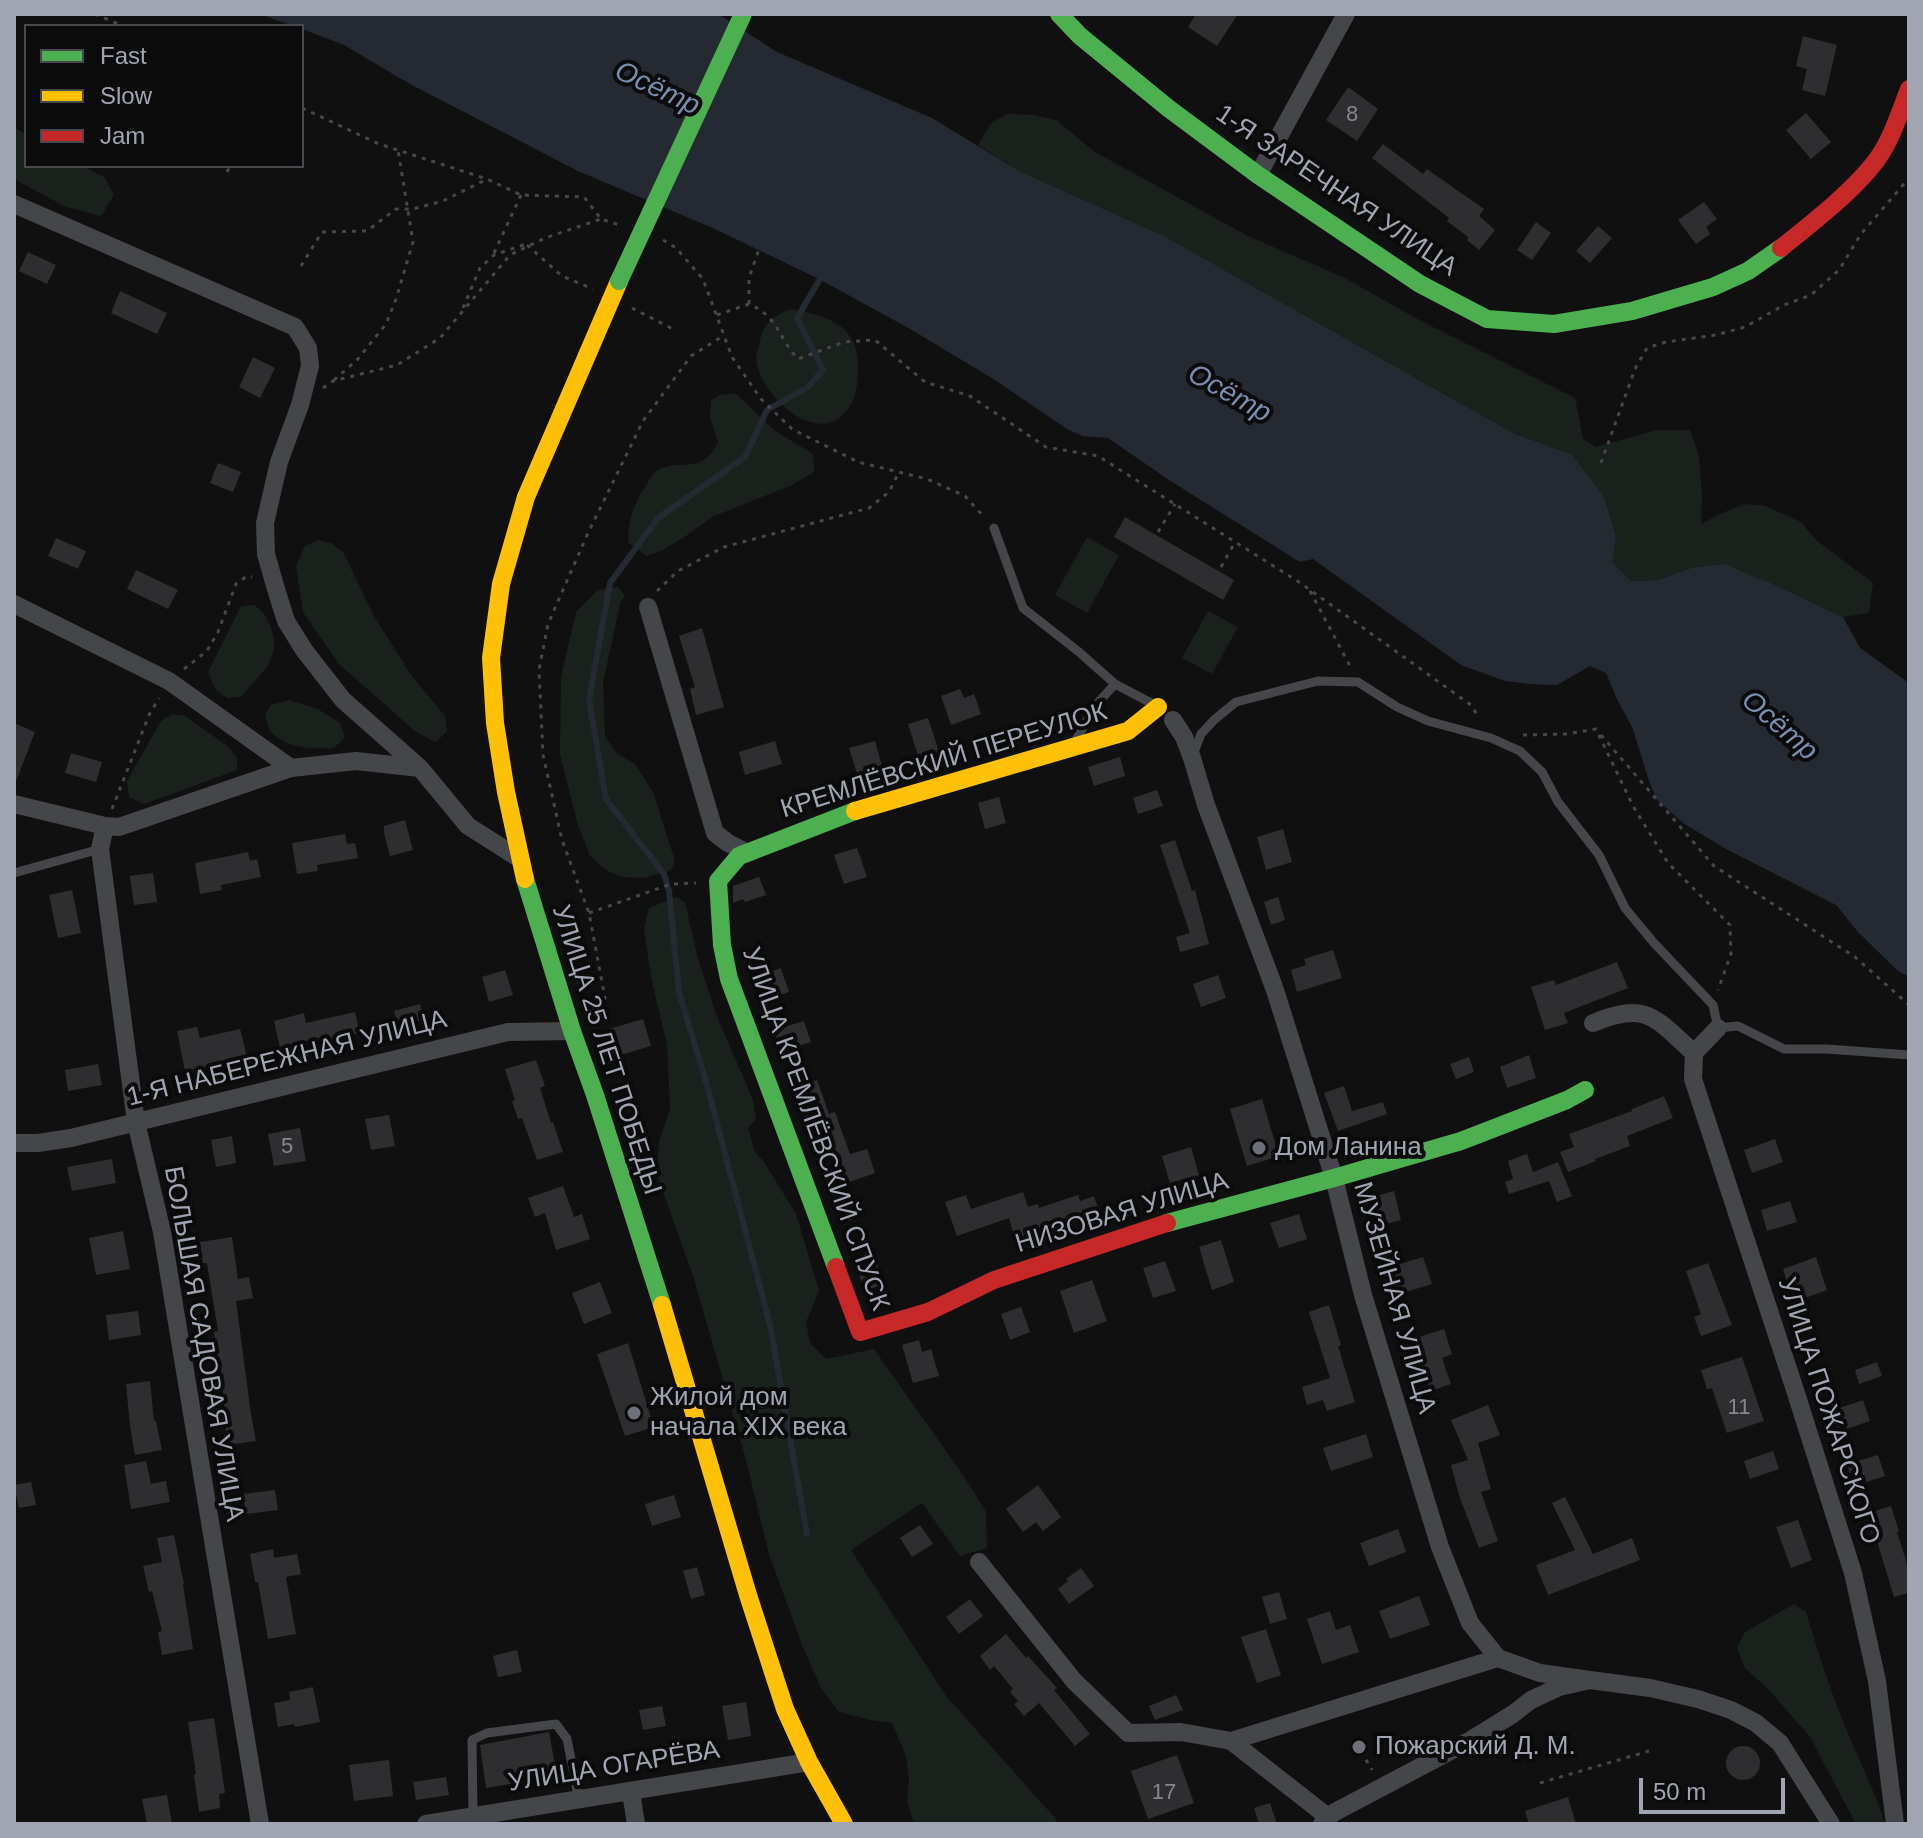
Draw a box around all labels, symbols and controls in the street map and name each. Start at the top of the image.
legend [24,24,304,168]
text: Fast [100,42,147,69]
water label: Осётр [609,55,705,123]
text: Slow [100,82,152,109]
street label: 1-Я ЗАРЕЧНАЯ УЛИЦА [1209,99,1463,283]
house number: 8 [1346,102,1358,128]
text: Jam [100,122,145,149]
water label: Осётр [1182,358,1276,430]
water label: Осётр [1734,684,1824,768]
street label: КРЕМЛЁВСКИЙ ПЕРЕУЛОК [777,696,1111,826]
street label: УЛИЦА 25 ЛЕТ ПОБЕДЫ [544,901,668,1199]
street label: УЛИЦА КРЕМЛЁВСКИЙ СПУСК [735,943,895,1315]
street label: 1-Я НАБЕРЕЖНАЯ УЛИЦА [124,1004,450,1114]
place label: Дом Ланина [1275,1132,1422,1164]
house number: 5 [281,1134,293,1160]
marker: Дом Ланина [1250,1139,1268,1157]
street label: БОЛЬШАЯ САДОВАЯ УЛИЦА [156,1164,250,1524]
street label: НИЗОВАЯ УЛИЦА [1012,1166,1232,1260]
street label: МУЗЕЙНАЯ УЛИЦА [1346,1179,1442,1417]
street label: УЛИЦА ПОЖАРСКОГО [1770,1274,1886,1548]
place label: Жилой дом начала XIX века [650,1382,847,1444]
house number: 11 [1728,1395,1750,1421]
marker: Жилой дом начала XIX века [625,1404,643,1422]
place label: Пожарский Д. М. [1375,1731,1576,1763]
street label: УЛИЦА ОГАРЁВА [506,1735,722,1799]
marker: Пожарский Д. М. [1350,1738,1368,1756]
scale bar [1643,1762,1789,1812]
text: 50 m [1653,1778,1706,1805]
house number: 17 [1152,1780,1176,1806]

